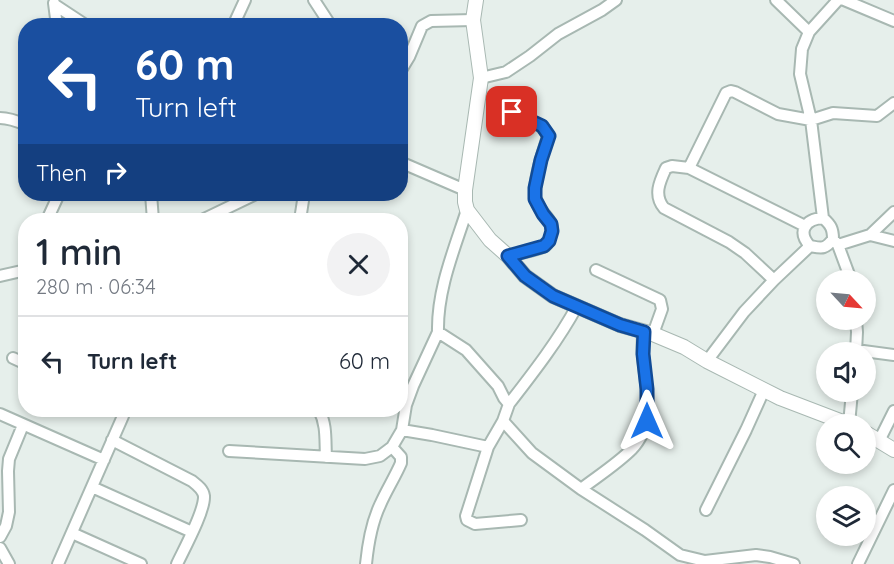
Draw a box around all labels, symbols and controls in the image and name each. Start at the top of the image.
text: 60 m [135,38,235,91]
icon: left [36,42,114,120]
pin [486,86,537,137]
text: Turn left [135,90,237,124]
icon: arrive [495,95,528,128]
icon: right [99,156,132,189]
text: Then [36,159,87,187]
text: 1 min [36,229,122,274]
button: close [327,233,390,296]
north arrow [816,270,876,330]
map controls [816,270,876,546]
text: 280 m · 06:34 [36,274,156,299]
button: sound [816,342,876,402]
icon: left [36,345,69,378]
text: Turn left [87,347,177,375]
text: 60 m [339,347,390,375]
position arrow [615,389,679,453]
button: search [816,414,876,474]
button: layers [816,486,876,546]

